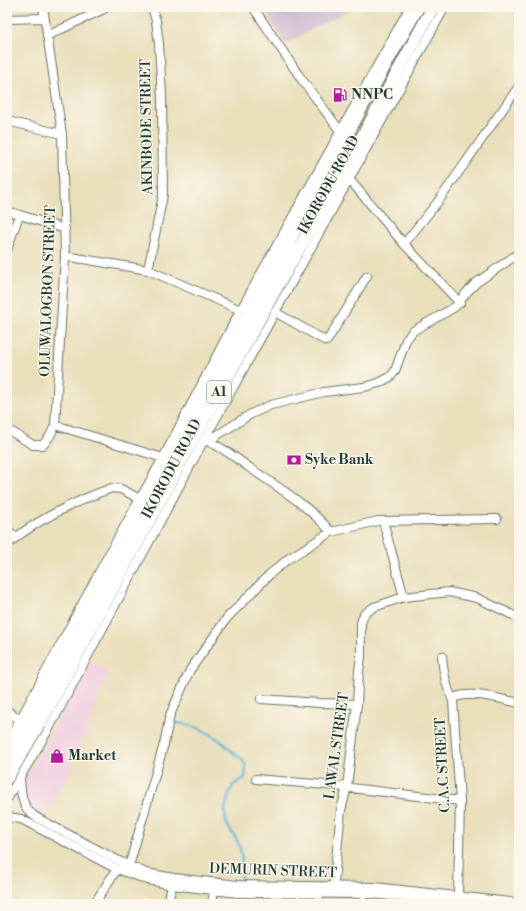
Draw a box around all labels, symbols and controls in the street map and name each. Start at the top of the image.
street label: AKINBODE STREET [137,59,157,196]
place label: NNPC [351,86,393,104]
fuel station icon: NNPC [332,87,348,103]
street label: IKORODU ROAD [294,132,364,238]
street label: OLUWALOGBON STREET [36,205,60,377]
road number: A1 [207,381,231,403]
street label: IKORODU ROAD [138,416,206,522]
place label: Syke Bank [305,451,374,469]
bank icon: Syke Bank [286,452,302,468]
street label: LAWAL STREET [321,691,353,801]
street label: C.A.C STREET [432,717,454,813]
place label: Market [68,747,117,765]
shop icon: Market [49,748,65,764]
street label: DEMURIN STREET [209,860,337,882]

